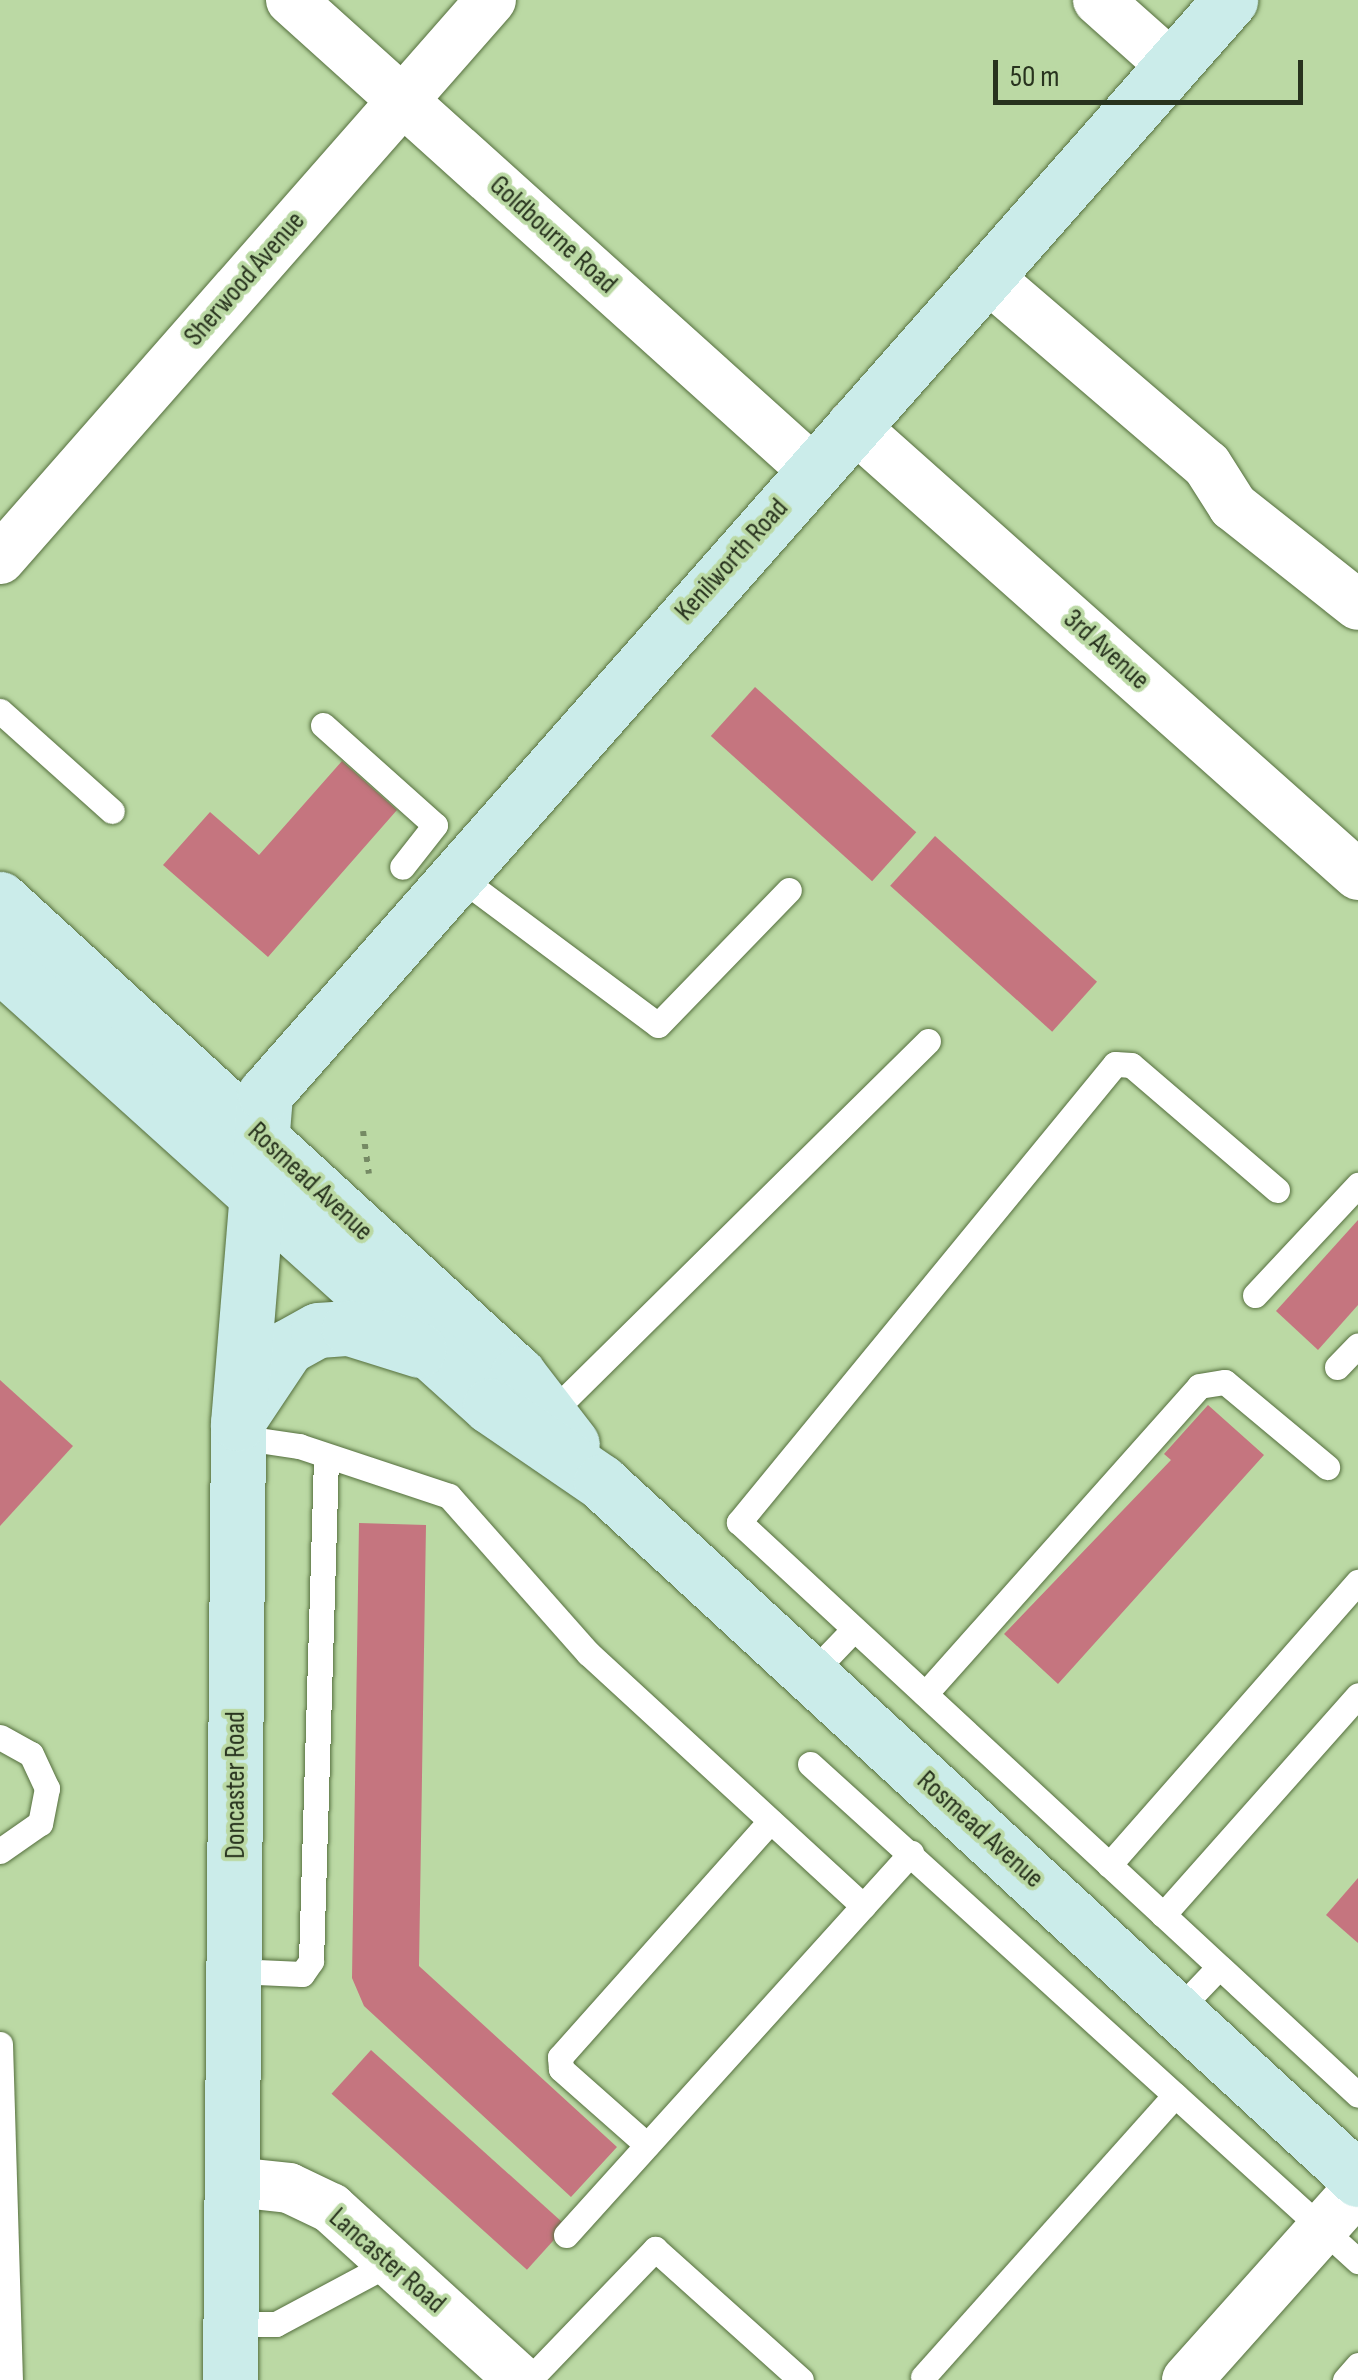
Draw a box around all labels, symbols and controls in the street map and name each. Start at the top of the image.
scale bar [998,40,1308,102]
text: 50 m [1010,59,1059,95]
street label: Goldbourne Road [482,169,624,301]
street label: Sherwood Avenue [178,205,312,353]
street label: Kenilworth Road [668,492,796,628]
street label: 3rd Avenue [1056,603,1156,697]
street label: Rosmead Avenue [240,1116,380,1248]
street label: Doncaster Road [219,1711,253,1859]
street label: Rosmead Avenue [910,1764,1050,1896]
street label: Lancaster Road [322,2201,452,2321]

